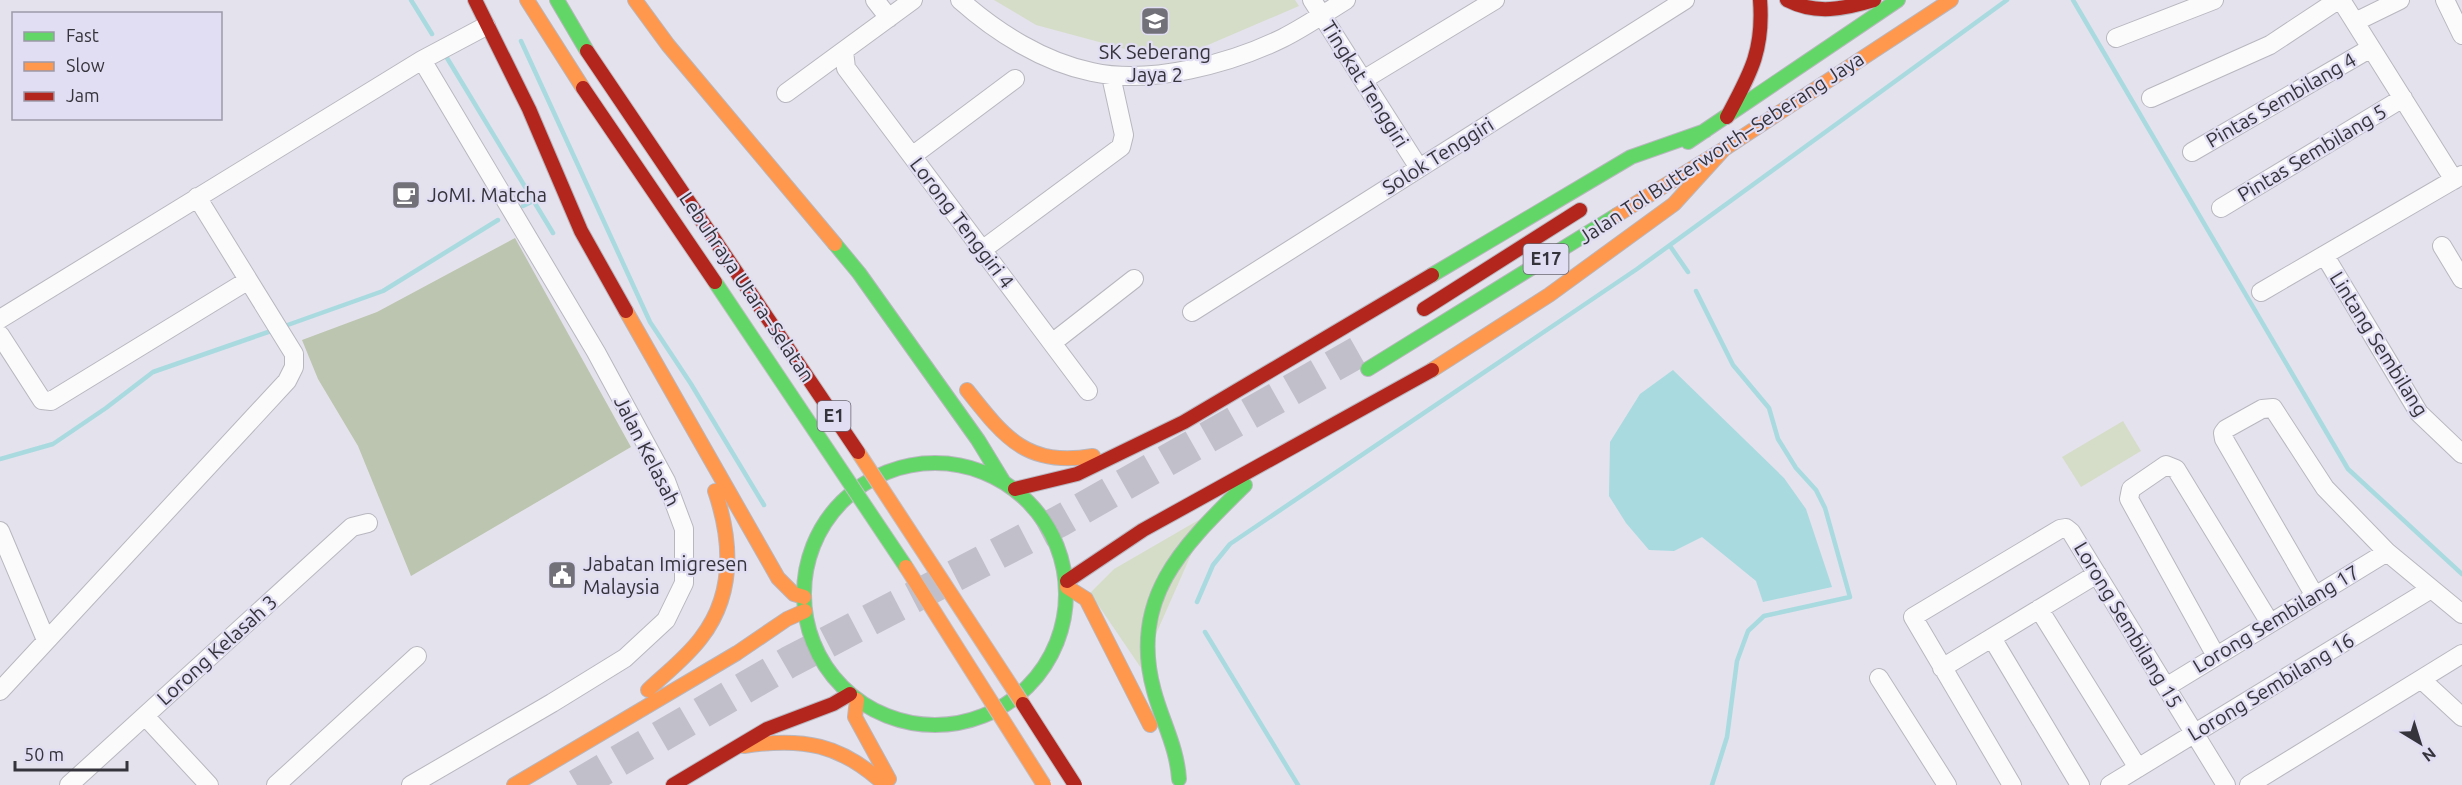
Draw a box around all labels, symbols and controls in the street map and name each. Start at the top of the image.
school or university icon: SK Seberang Jaya 2 [1139,5,1171,37]
legend [12,12,222,120]
street label: Tingkat Tenggiri [1317,16,1414,151]
text: Fast [66,25,99,45]
place label: SK Seberang Jaya 2 [1099,40,1211,86]
street label: Jalan Tol Butterworth–Seberang Jaya [1574,47,1868,249]
street label: Pintas Sembilang 4 [2202,47,2360,152]
text: Slow [66,55,105,75]
text: Jam [66,85,100,105]
street label: Pintas Sembilang 5 [2233,99,2390,206]
street label: Solok Tenggiri [1378,112,1498,199]
street label: Lorong Tenggiri 4 [906,153,1019,292]
cafe icon: JoMI. Matcha [390,179,422,211]
place label: JoMI. Matcha [427,183,547,206]
street label: Lebuhraya Utara–Selatan [675,187,820,386]
road number: E17 [1524,244,1568,274]
street label: Lintang Sembilang [2326,267,2433,420]
street label: Jalan Kelasah [610,392,685,510]
road number: E1 [818,401,850,431]
street label: Lorong Sembilang 15 [2070,538,2187,712]
place label: Jabatan Imigresen Malaysia [583,552,748,598]
public building icon: Jabatan Imigresen Malaysia [546,559,578,591]
street label: Lorong Sembilang 17 [2189,560,2363,677]
street label: Lorong Kelasah 3 [152,590,281,709]
street label: Lorong Sembilang 16 [2184,628,2358,745]
north arrow [2390,713,2450,773]
scale bar [15,734,128,772]
text: 50 m [24,744,64,764]
text: N [2419,744,2439,766]

